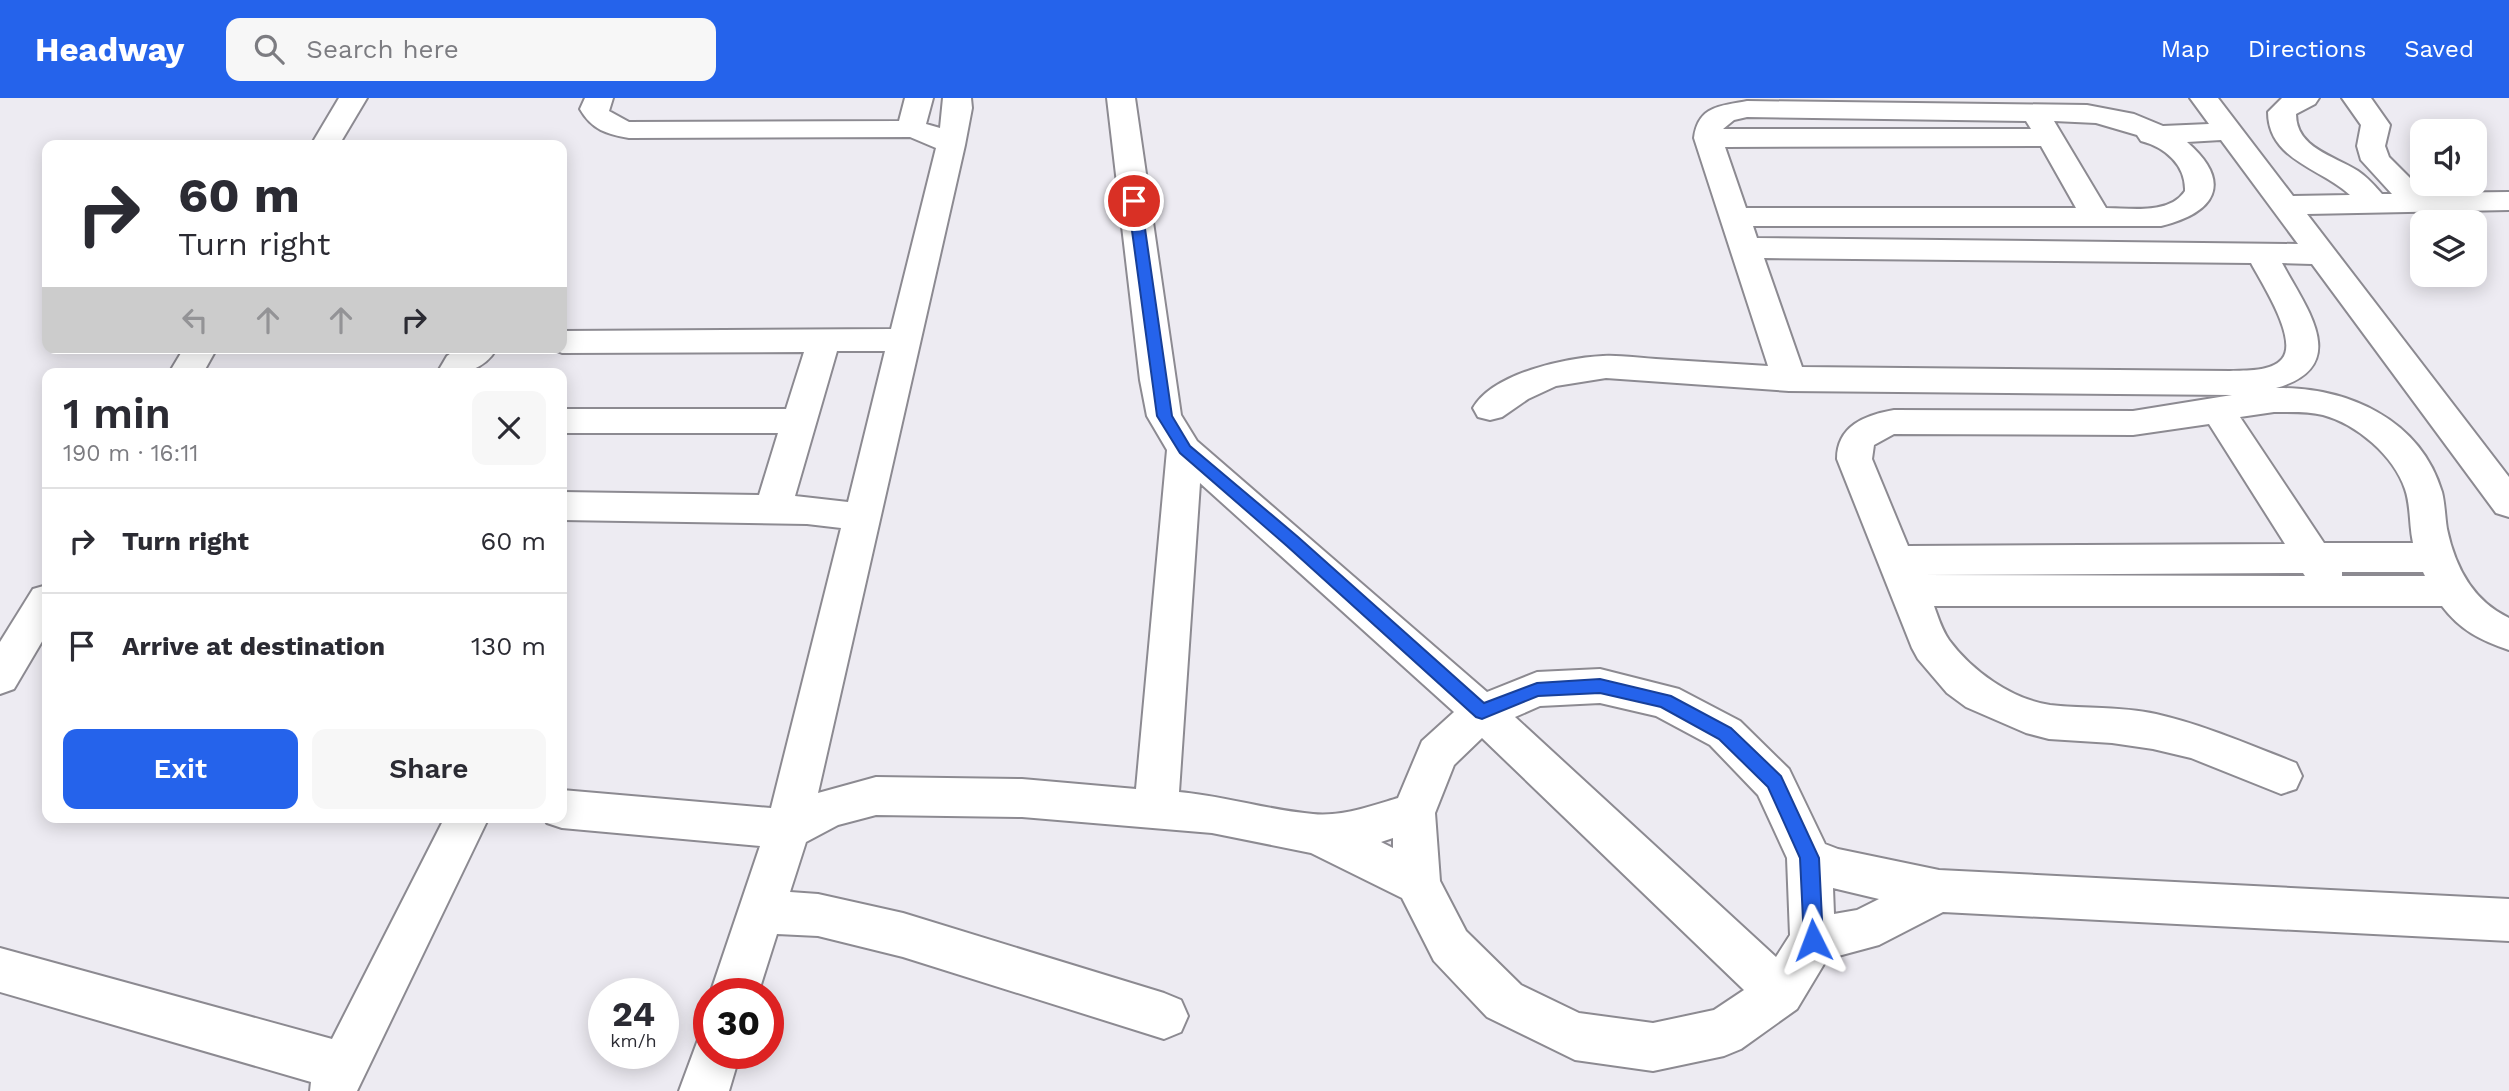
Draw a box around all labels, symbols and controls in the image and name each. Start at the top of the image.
search box [226,18,716,81]
text: Headway [35,30,184,69]
icon: search [250,30,288,68]
text: Search here [306,34,459,64]
text: Map [2161,35,2210,63]
text: Directions [2248,35,2366,63]
text: Saved [2404,35,2474,63]
map controls [2410,119,2487,287]
button: sound [2410,119,2487,196]
text: 60 m [178,166,300,224]
icon: right [63,168,154,259]
pin [1104,171,1164,231]
icon: arrive [1115,182,1153,220]
button: layers [2410,210,2487,287]
text: Turn right [178,225,330,263]
icon: left [176,301,214,339]
icon: ahead [249,301,287,339]
icon: ahead [322,301,360,339]
icon: right [395,301,433,339]
text: 1 min [63,389,171,438]
button: close [472,391,546,465]
text: 190 m · 16:11 [63,440,198,467]
icon: right [63,522,101,560]
text: Turn right [122,526,249,556]
text: 60 m [480,526,546,556]
icon: arrive [63,627,101,665]
text: Arrive at destination [122,631,385,661]
text: 130 m [471,631,546,661]
button: Exit [63,729,298,809]
button: Share [312,729,546,809]
position arrow [1776,903,1850,977]
speed limit sign: 30 [693,978,784,1069]
text: 24 [612,993,655,1035]
text: km/h [610,1030,657,1051]

